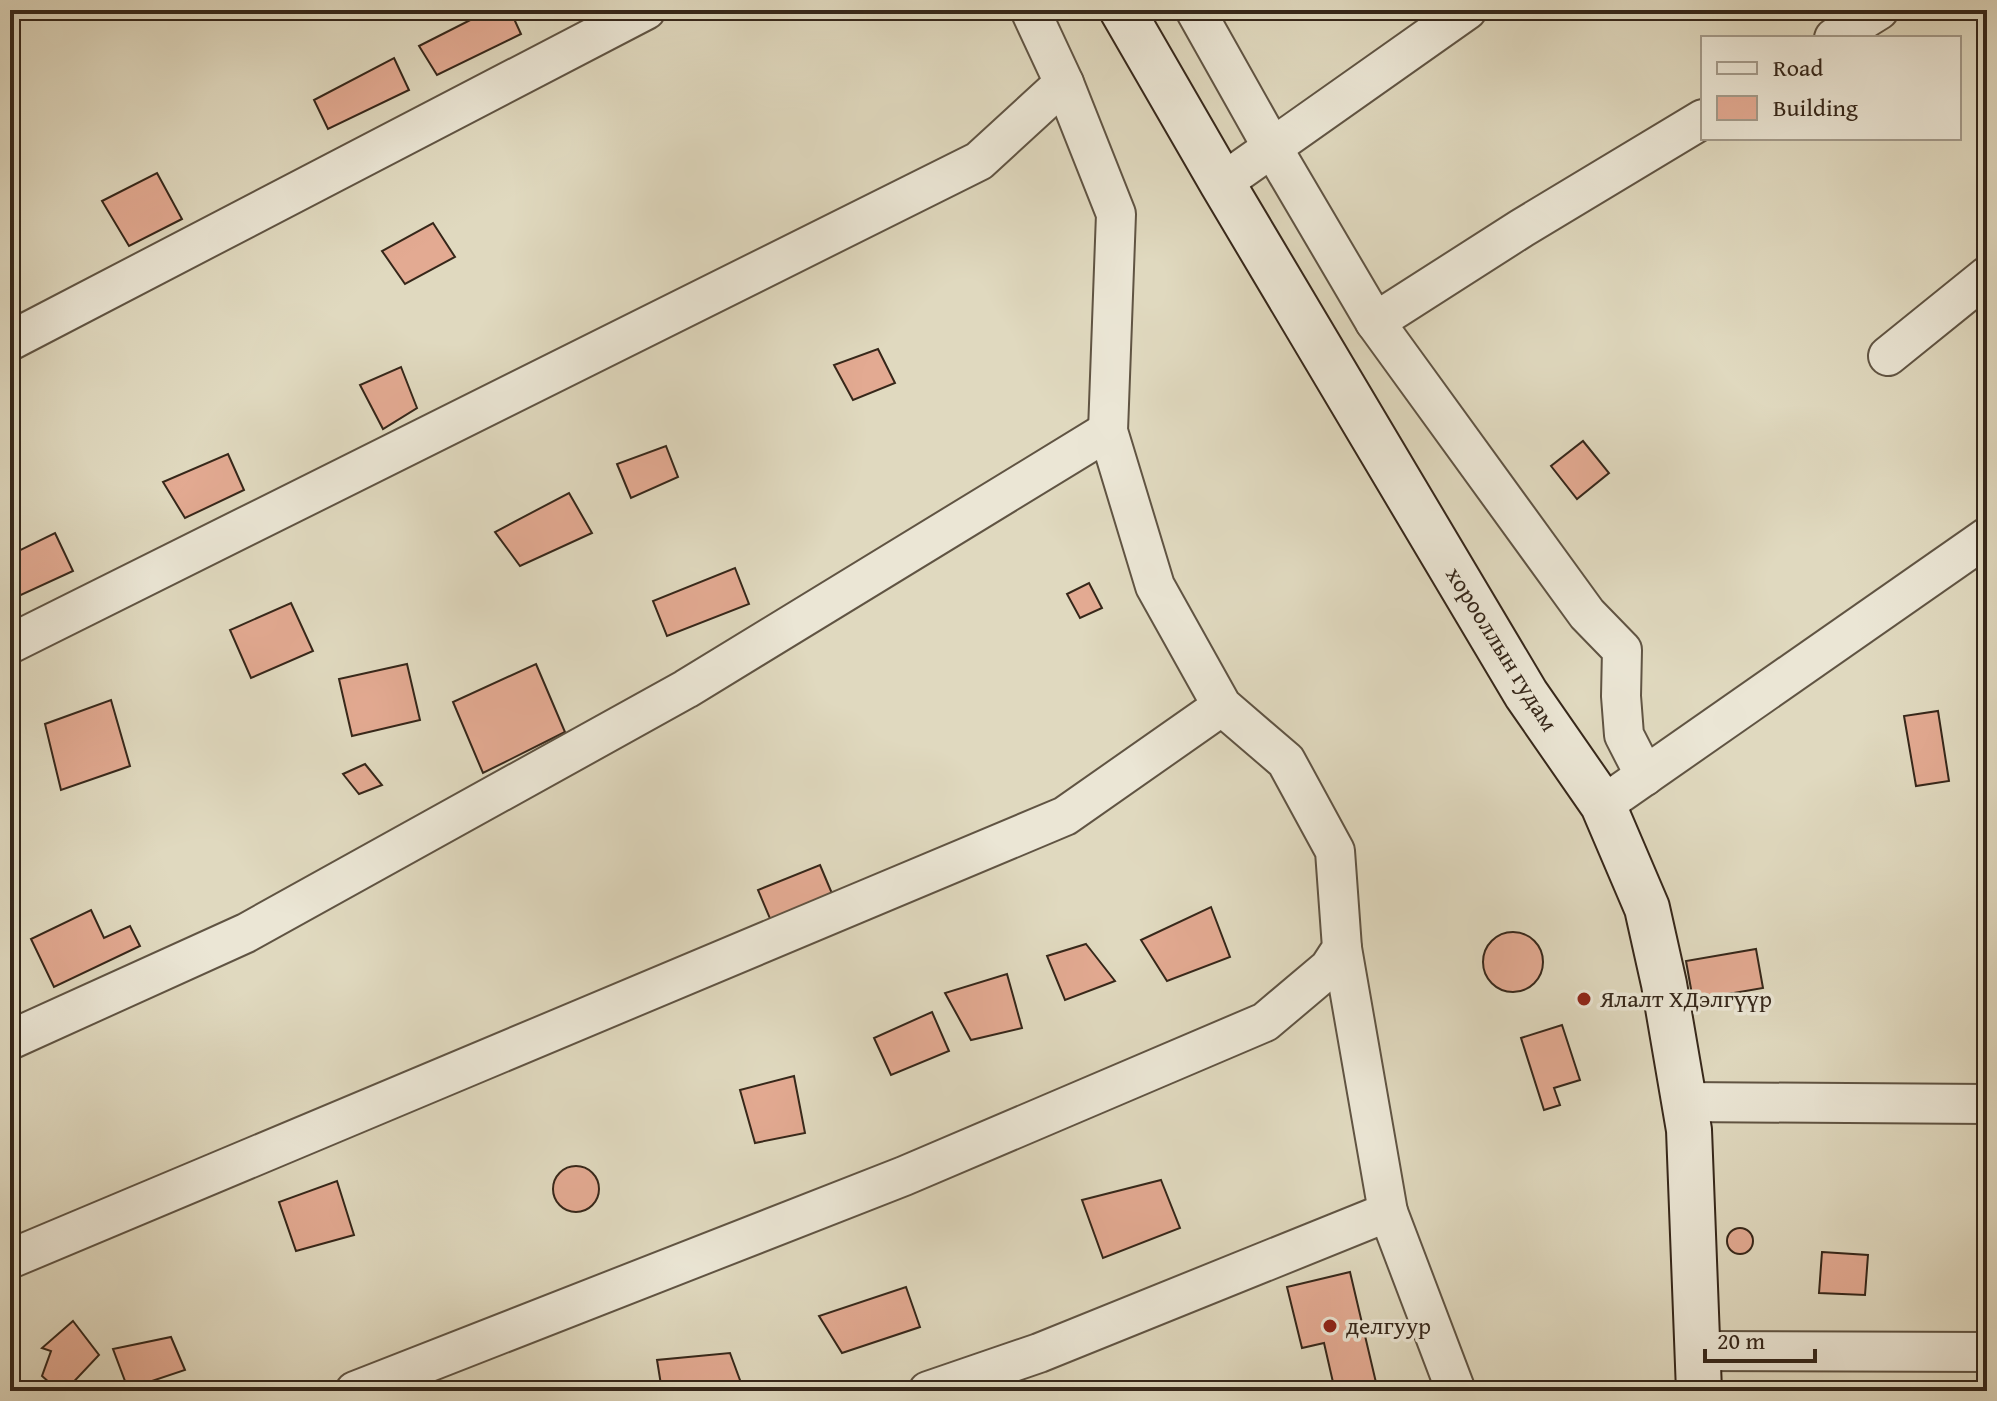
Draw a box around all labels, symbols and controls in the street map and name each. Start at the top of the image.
legend [1701,36,1961,140]
text: Road [1773,50,1823,85]
text: Building [1773,90,1858,125]
street label: хорооллын гудам [1438,560,1567,738]
place label: Ялалт ХДэлгүүр [1599,981,1772,1016]
marker: Ялалт ХДэлгүүр [1575,990,1593,1008]
place label: делгуур [1346,1308,1431,1343]
scale bar [1705,1313,1815,1363]
marker: делгуур [1321,1317,1339,1335]
text: 20 m [1717,1323,1765,1358]

